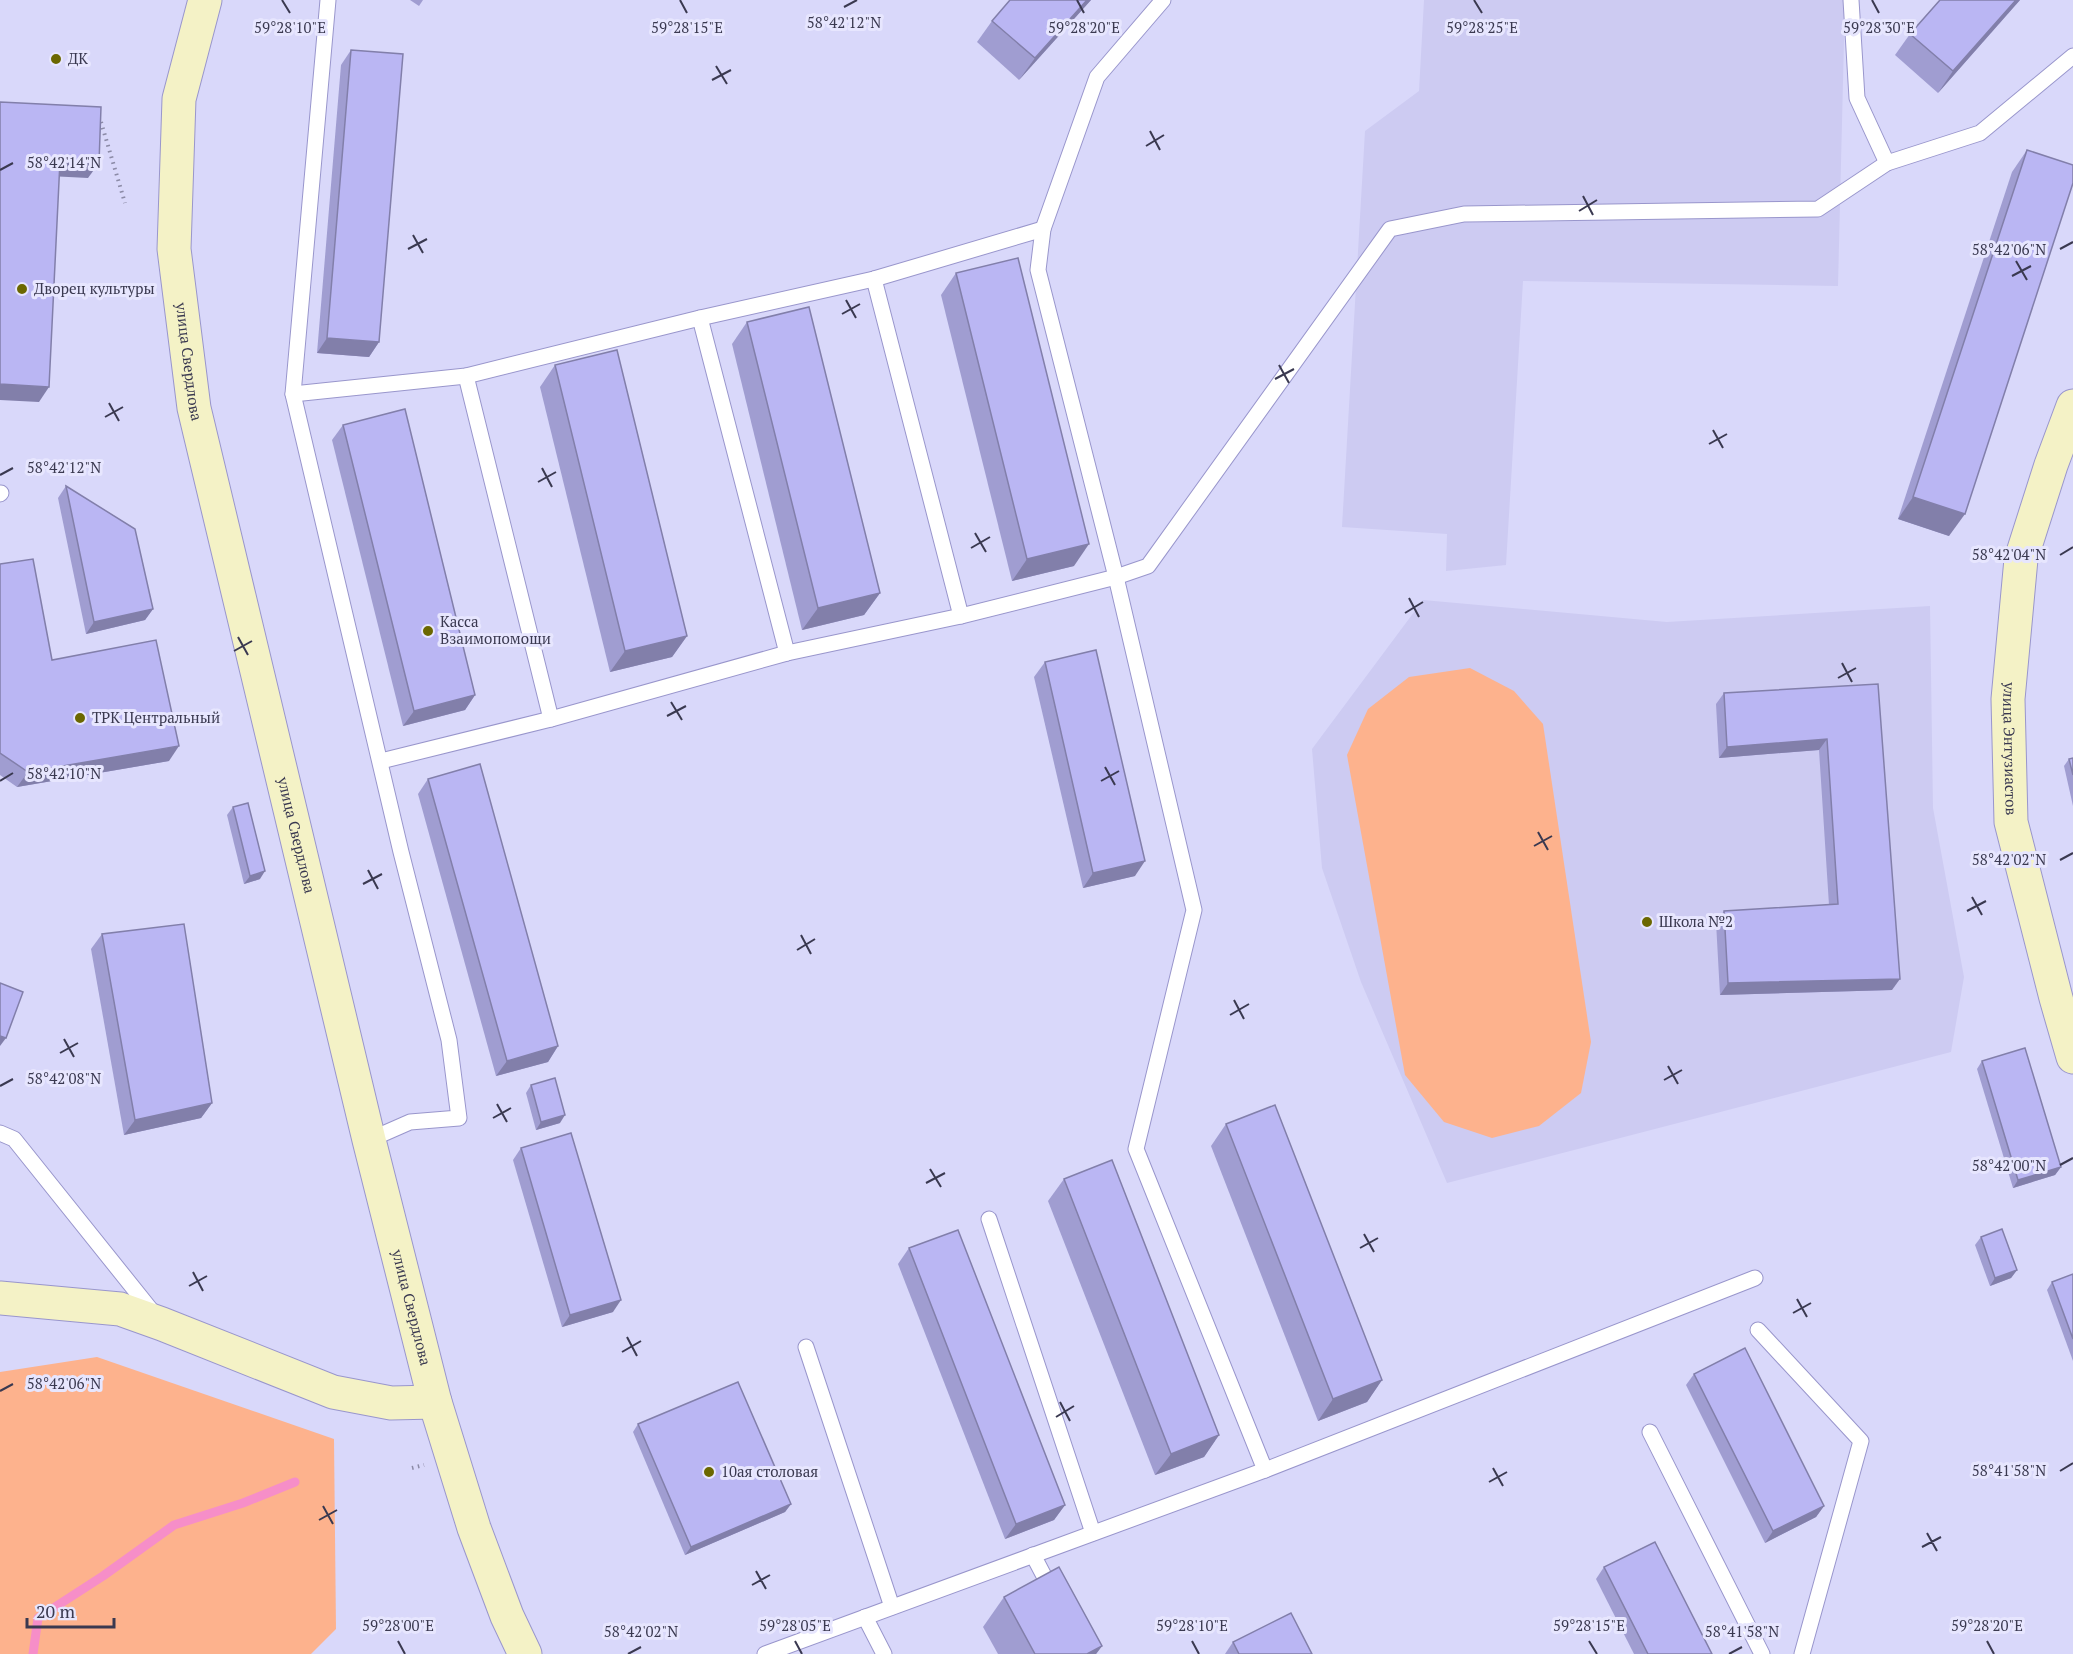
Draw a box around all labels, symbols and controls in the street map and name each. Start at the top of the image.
text: 58°42'12"N [807,12,881,32]
text: 59°28'10"E [254,17,326,37]
text: 59°28'15"E [651,17,723,37]
text: 59°28'20"E [1048,17,1120,37]
text: 59°28'25"E [1446,17,1518,37]
text: 59°28'30"E [1843,17,1915,37]
place label: ДК [68,48,88,68]
marker: ДК [49,52,63,66]
text: 58°42'14"N [27,152,101,172]
text: 58°42'06"N [1972,239,2046,259]
place label: Дворец культуры [34,278,155,298]
marker: Дворец культуры [15,282,29,296]
street label: улица Свердлова [172,300,208,423]
text: 58°42'12"N [27,457,101,477]
text: 58°42'04"N [1972,544,2046,564]
place label: Касса Взаимопомощи [440,611,551,648]
marker: Касса Взаимопомощи [421,624,435,638]
street label: улица Энтузиастов [1999,680,2022,816]
place label: ТРК Центральный [92,707,220,727]
marker: ТРК Центральный [73,711,87,725]
text: 58°42'10"N [27,763,101,783]
street label: улица Свердлова [273,774,321,896]
text: 58°42'02"N [1972,849,2046,869]
place label: Школа №2 [1659,911,1733,931]
marker: Школа №2 [1640,915,1654,929]
text: 58°42'08"N [27,1068,101,1088]
text: 58°42'00"N [1972,1155,2046,1175]
street label: улица Свердлова [388,1246,436,1368]
text: 58°42'06"N [27,1373,101,1393]
text: 58°41'58"N [1972,1460,2046,1480]
place label: 10ая столовая [721,1461,818,1481]
marker: 10ая столовая [702,1465,716,1479]
scale bar [27,1591,114,1629]
text: 20 m [36,1599,76,1623]
text: 59°28'00"E [362,1615,434,1635]
text: 59°28'05"E [759,1615,831,1635]
text: 59°28'10"E [1156,1615,1228,1635]
text: 59°28'15"E [1553,1615,1625,1635]
text: 59°28'20"E [1951,1615,2023,1635]
text: 58°42'02"N [604,1621,678,1641]
text: 58°41'58"N [1705,1621,1779,1641]

